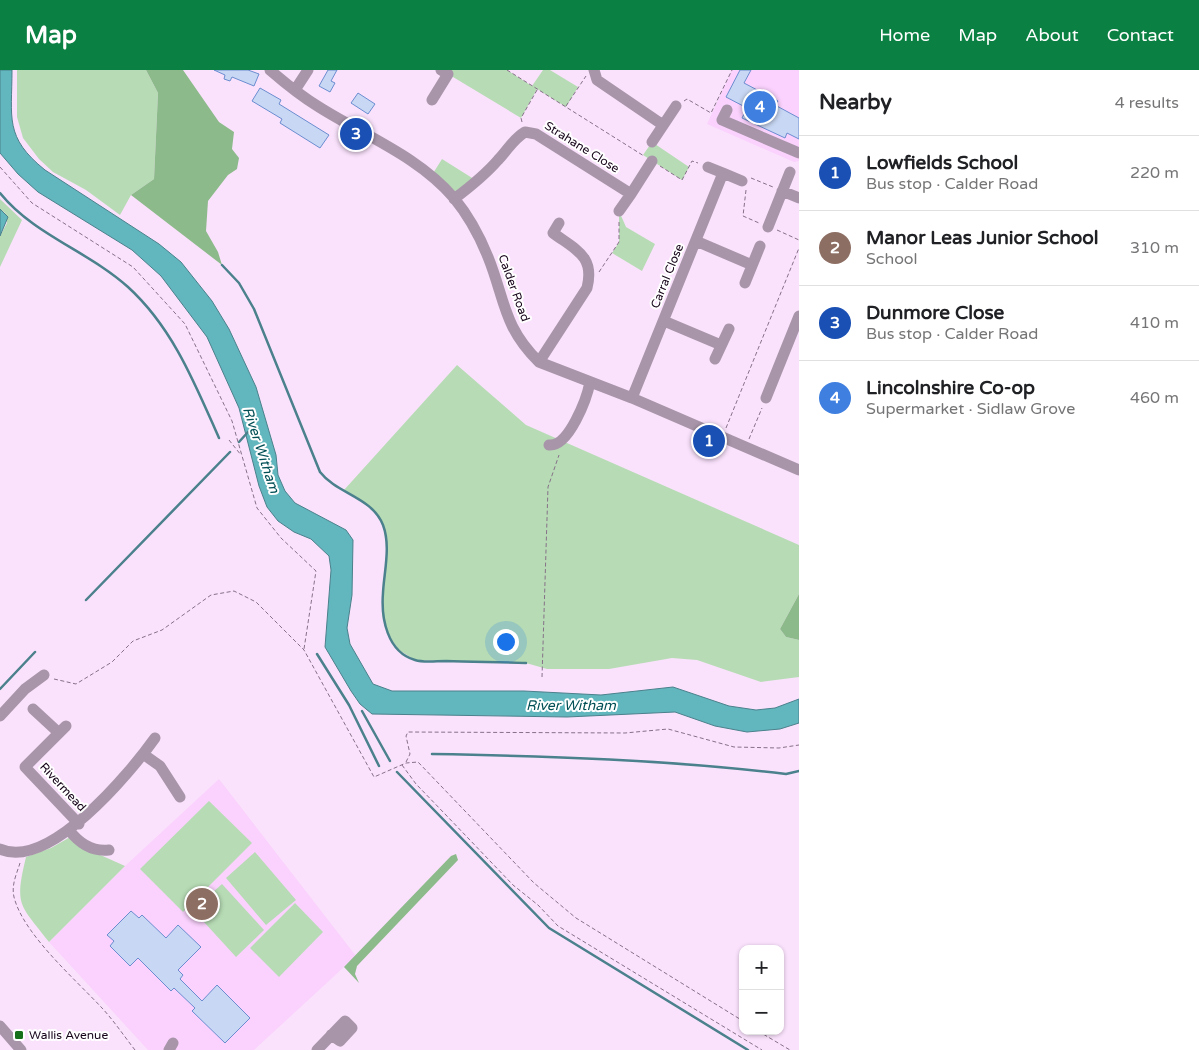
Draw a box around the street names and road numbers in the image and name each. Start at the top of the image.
street label: Strahane Close [542,118,622,176]
street label: Carral Close [648,242,686,310]
street label: Calder Road [495,253,533,323]
street label: Rivermead [37,760,89,814]

